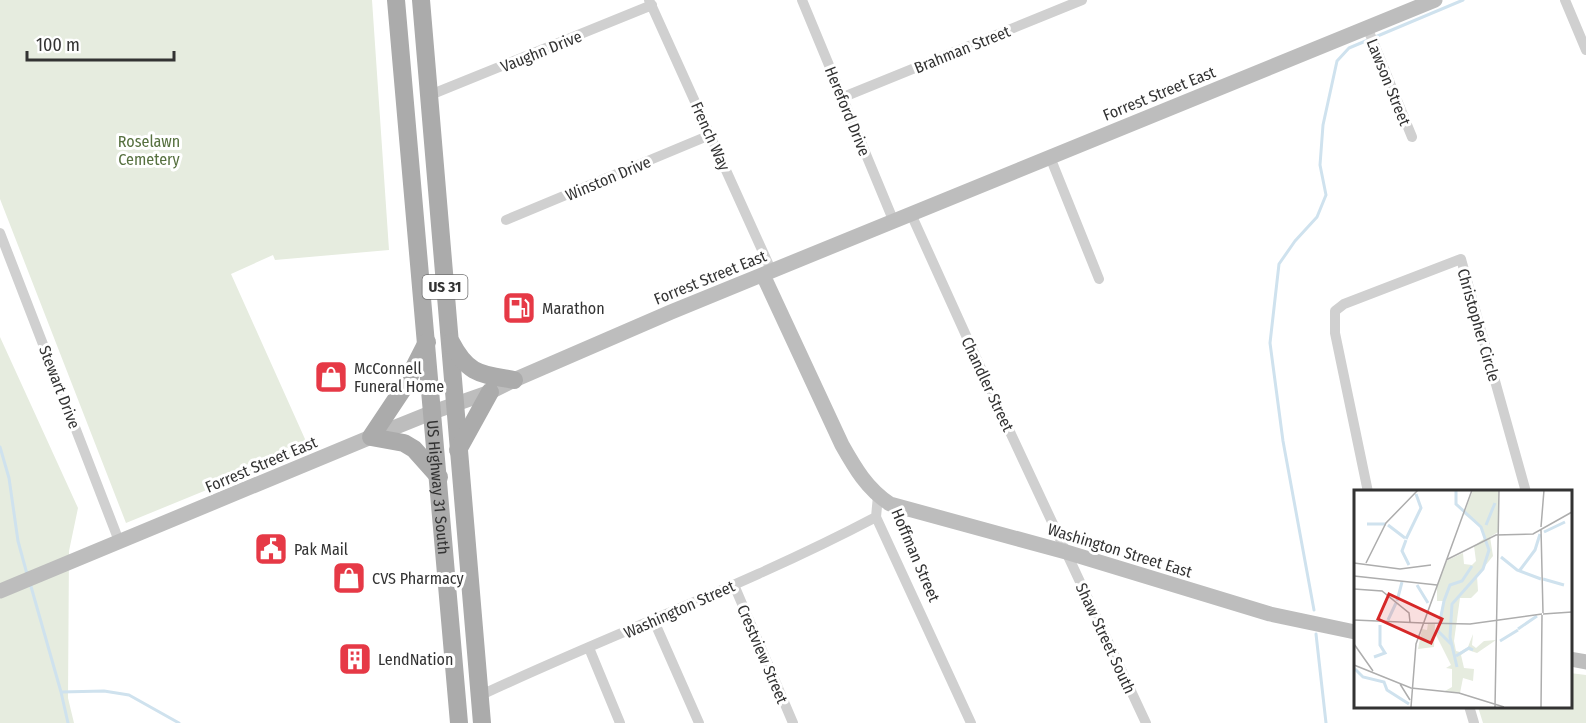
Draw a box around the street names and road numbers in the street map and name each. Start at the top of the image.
street label: Brahman Street [911,21,1014,77]
street label: Vaughn Drive [498,27,585,76]
street label: Lawson Street [1362,36,1415,129]
street label: Forrest Street East [1100,62,1219,125]
street label: Hereford Drive [821,64,874,159]
street label: French Way [687,99,734,174]
street label: Winston Drive [563,152,654,205]
street label: Forrest Street East [651,246,770,309]
street label: Christopher Circle [1453,266,1504,384]
road number: US 31 [422,275,468,299]
street label: Chandler Street [957,334,1018,435]
street label: Stewart Drive [35,343,84,431]
street label: US Highway 31 South [423,419,453,555]
street label: Forrest Street East [202,432,321,497]
street label: Hoffman Street [887,506,944,605]
street label: Washington Street East [1045,519,1195,582]
street label: Washington Street [621,576,738,642]
street label: Shaw Street South [1072,580,1139,697]
street label: Crestview Street [733,602,792,707]

